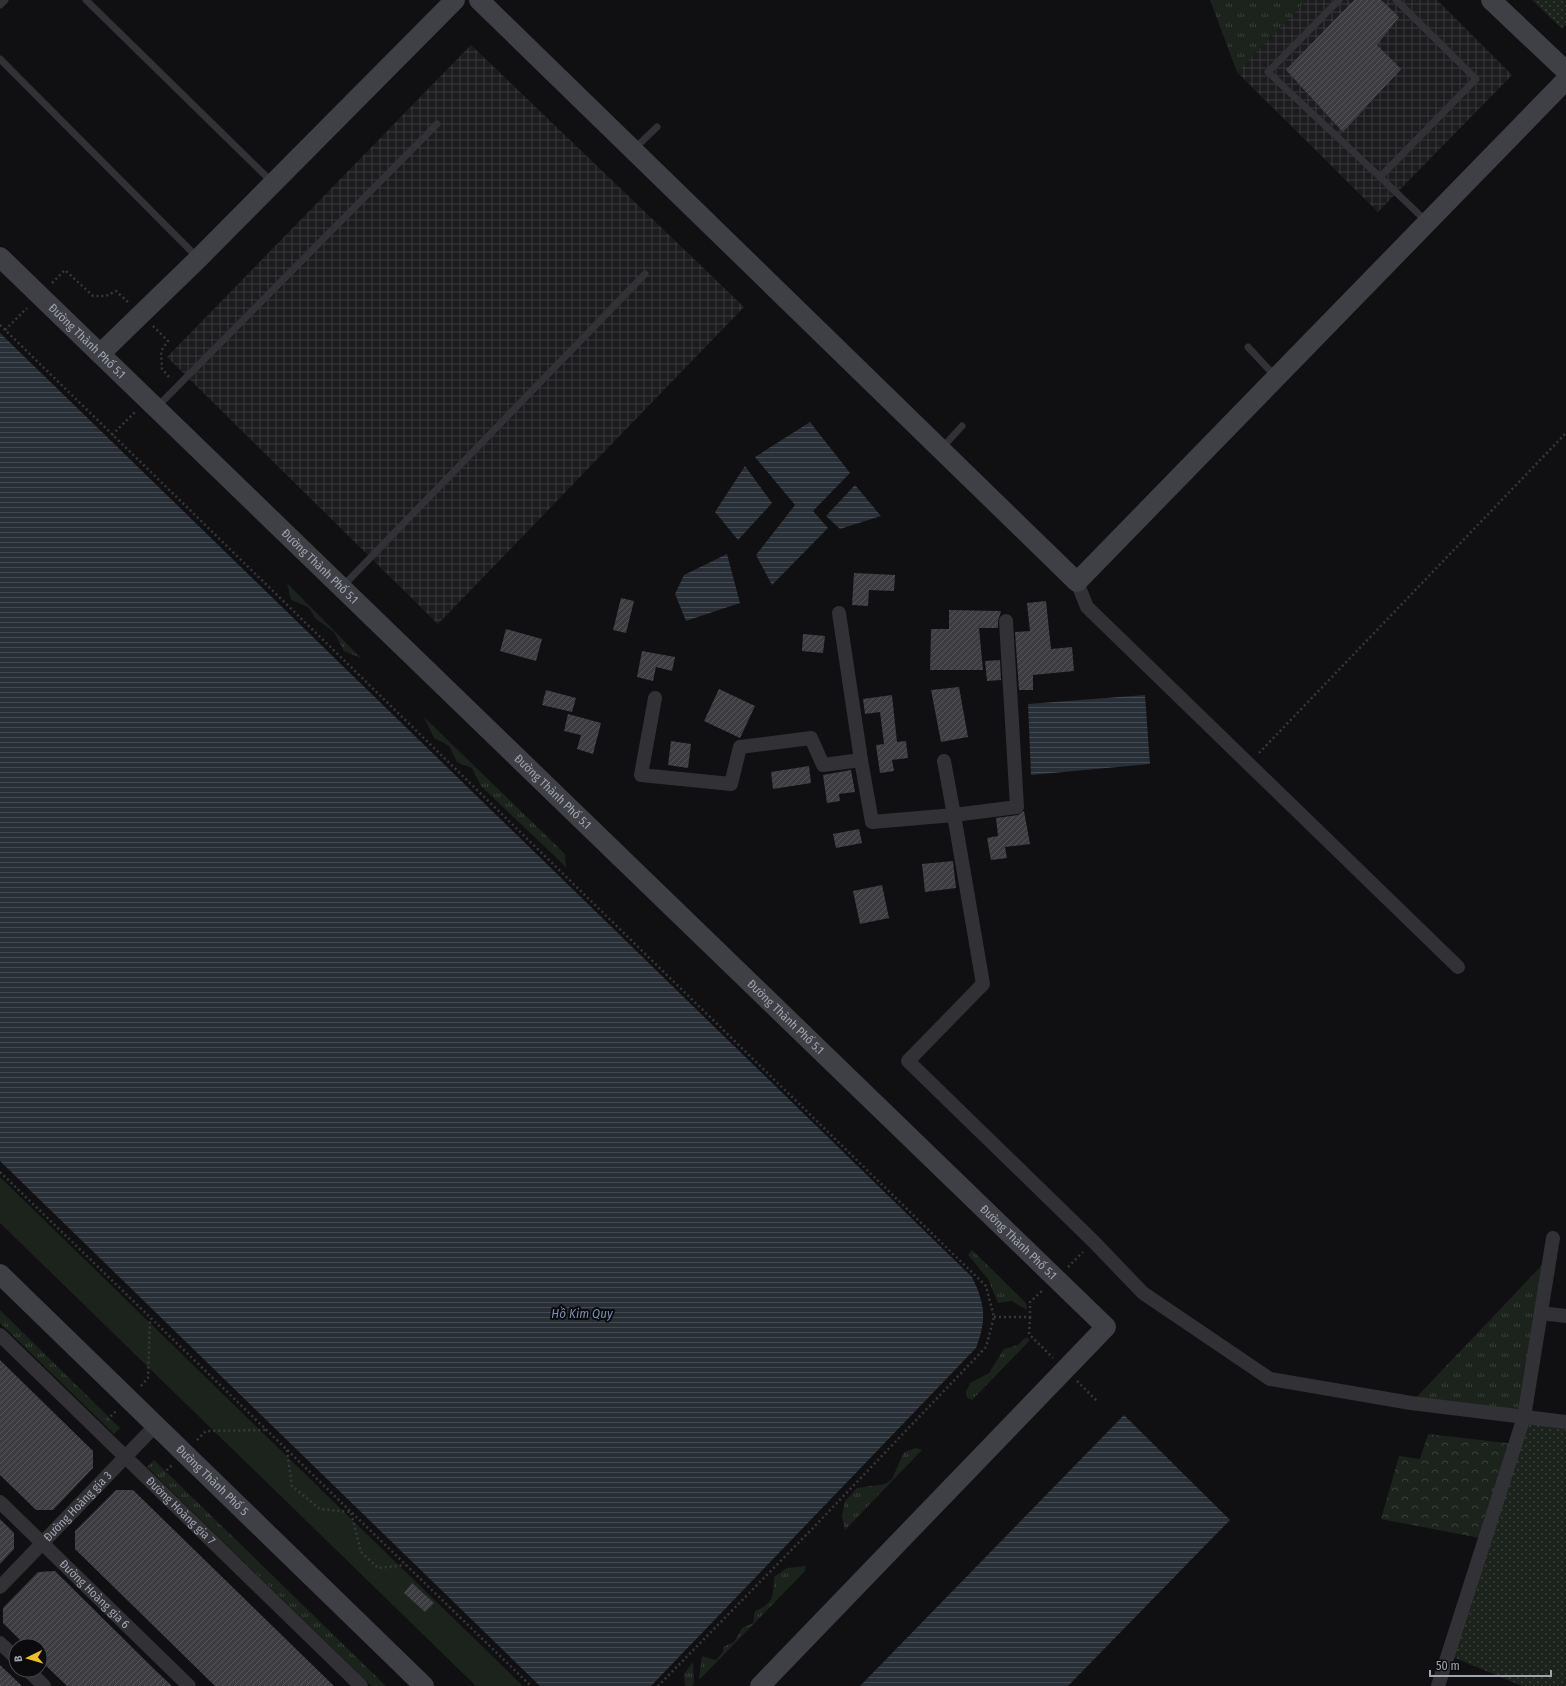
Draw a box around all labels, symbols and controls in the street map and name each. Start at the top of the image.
street label: Đường Thành Phố 5.1 [46,301,128,381]
street label: Đường Thành Phố 5.1 [279,526,361,607]
street label: Đường Thành Phố 5.1 [511,751,594,832]
street label: Đường Thành Phố 5.1 [744,977,827,1057]
street label: Đường Thành Phố 5.1 [977,1202,1060,1282]
water label: Hồ Kim Quy [551,1306,614,1321]
street label: Đường Thành Phố 5 [173,1442,252,1519]
street label: Đường Hoàng gia 3 [41,1468,115,1544]
street label: Đường Hoàng gia 7 [143,1474,218,1548]
street label: Đường Hoàng gia 6 [57,1557,133,1631]
north arrow [8,1638,48,1678]
scale bar [1430,1652,1551,1678]
text: B [12,1655,25,1662]
text: 50 m [1436,1659,1460,1673]

